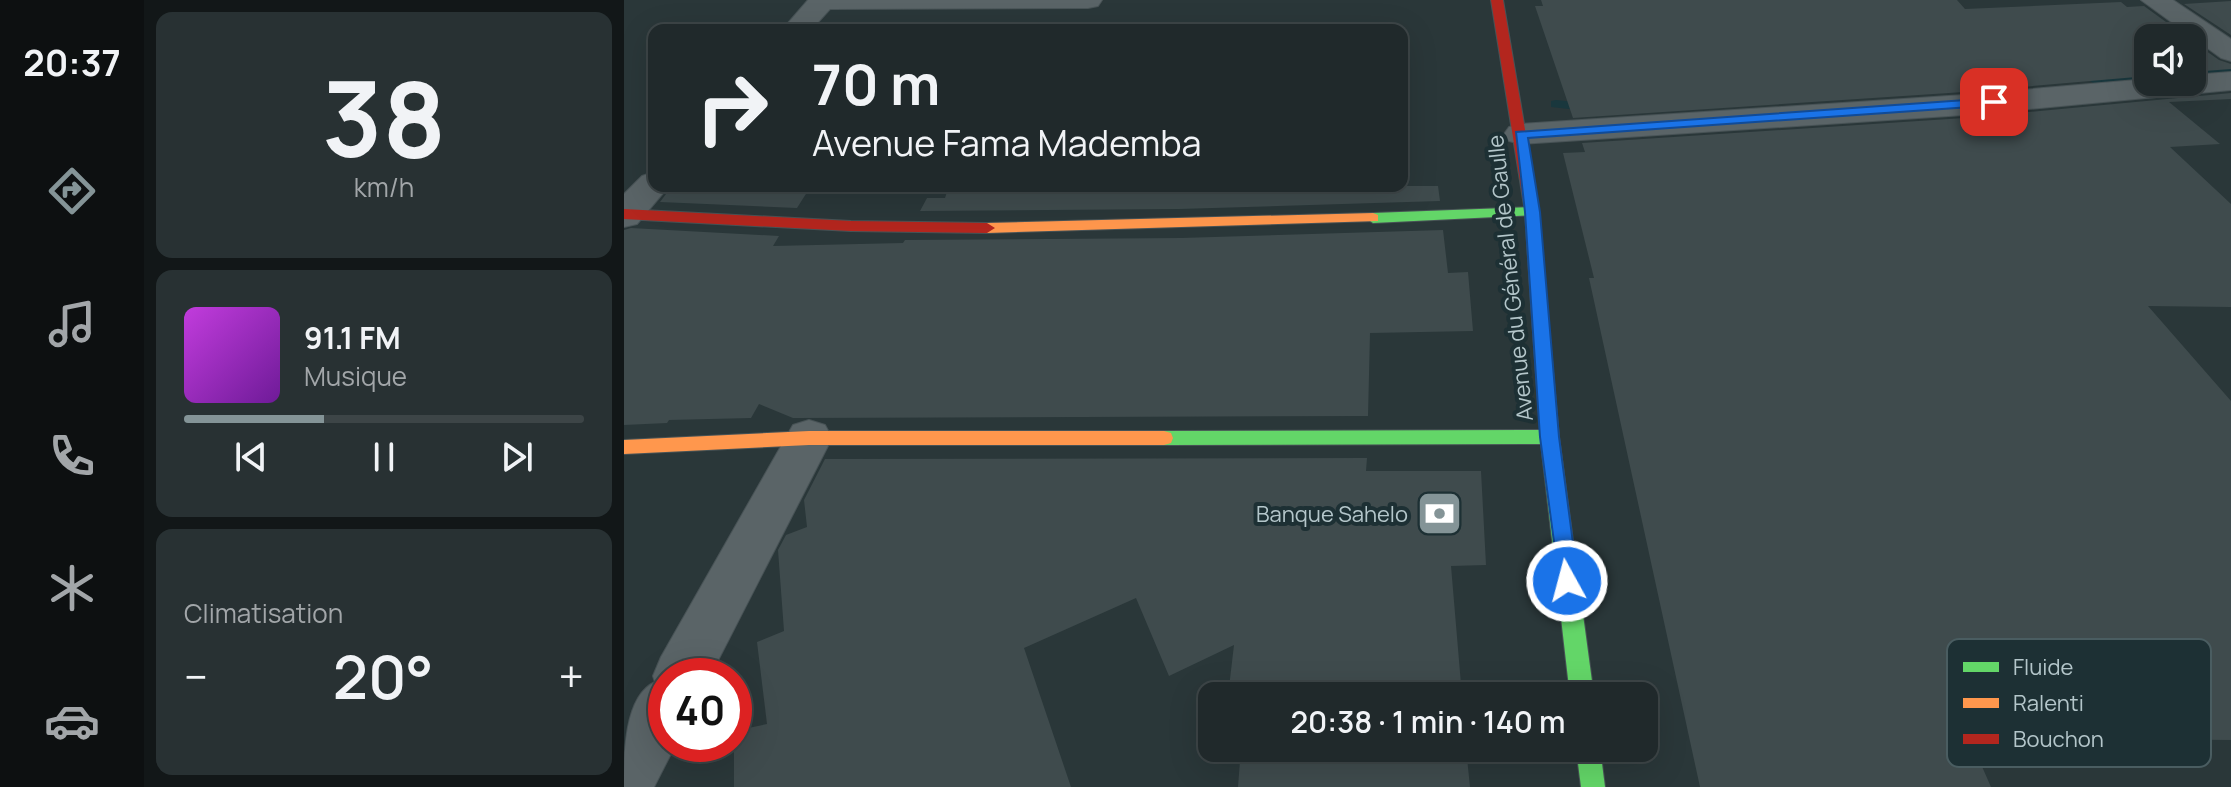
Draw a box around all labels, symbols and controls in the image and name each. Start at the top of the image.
map controls [2134,24,2206,96]
button: sound [2134,24,2206,96]
text: 20:37 [23,38,121,87]
text: 70 m [812,45,940,122]
text: 38 [322,46,446,188]
icon: right [680,56,784,160]
pin [1960,68,2028,136]
icon: arrive [1972,80,2016,124]
text: Avenue Fama Mademba [812,118,1202,167]
street label: Avenue du Général de Gaulle [1480,133,1540,423]
icon: directions [44,163,100,219]
text: km/h [354,169,414,205]
icon: music [44,296,100,352]
text: 91.1 FM [304,317,401,358]
text: Musique [304,358,407,394]
icon: phone [44,428,100,484]
icon: previous [229,435,273,479]
icon: pause [362,435,406,479]
icon: next [495,435,539,479]
bank icon: Banque Sahelo [1415,490,1463,538]
place label: Banque Sahelo [1256,499,1408,529]
position arrow [1525,539,1609,623]
icon: climate [44,560,100,616]
text: Climatisation [184,595,343,631]
text: 20° [333,635,434,717]
legend [1947,639,2211,767]
text: − [184,646,208,706]
text: + [559,646,584,706]
text: Fluide [2013,652,2073,682]
speed limit sign: 40 [648,658,752,762]
text: Ralenti [2013,688,2084,718]
icon: car [44,693,100,749]
text: 20:38 · 1 min · 140 m [1290,701,1566,742]
text: Bouchon [2013,724,2104,754]

